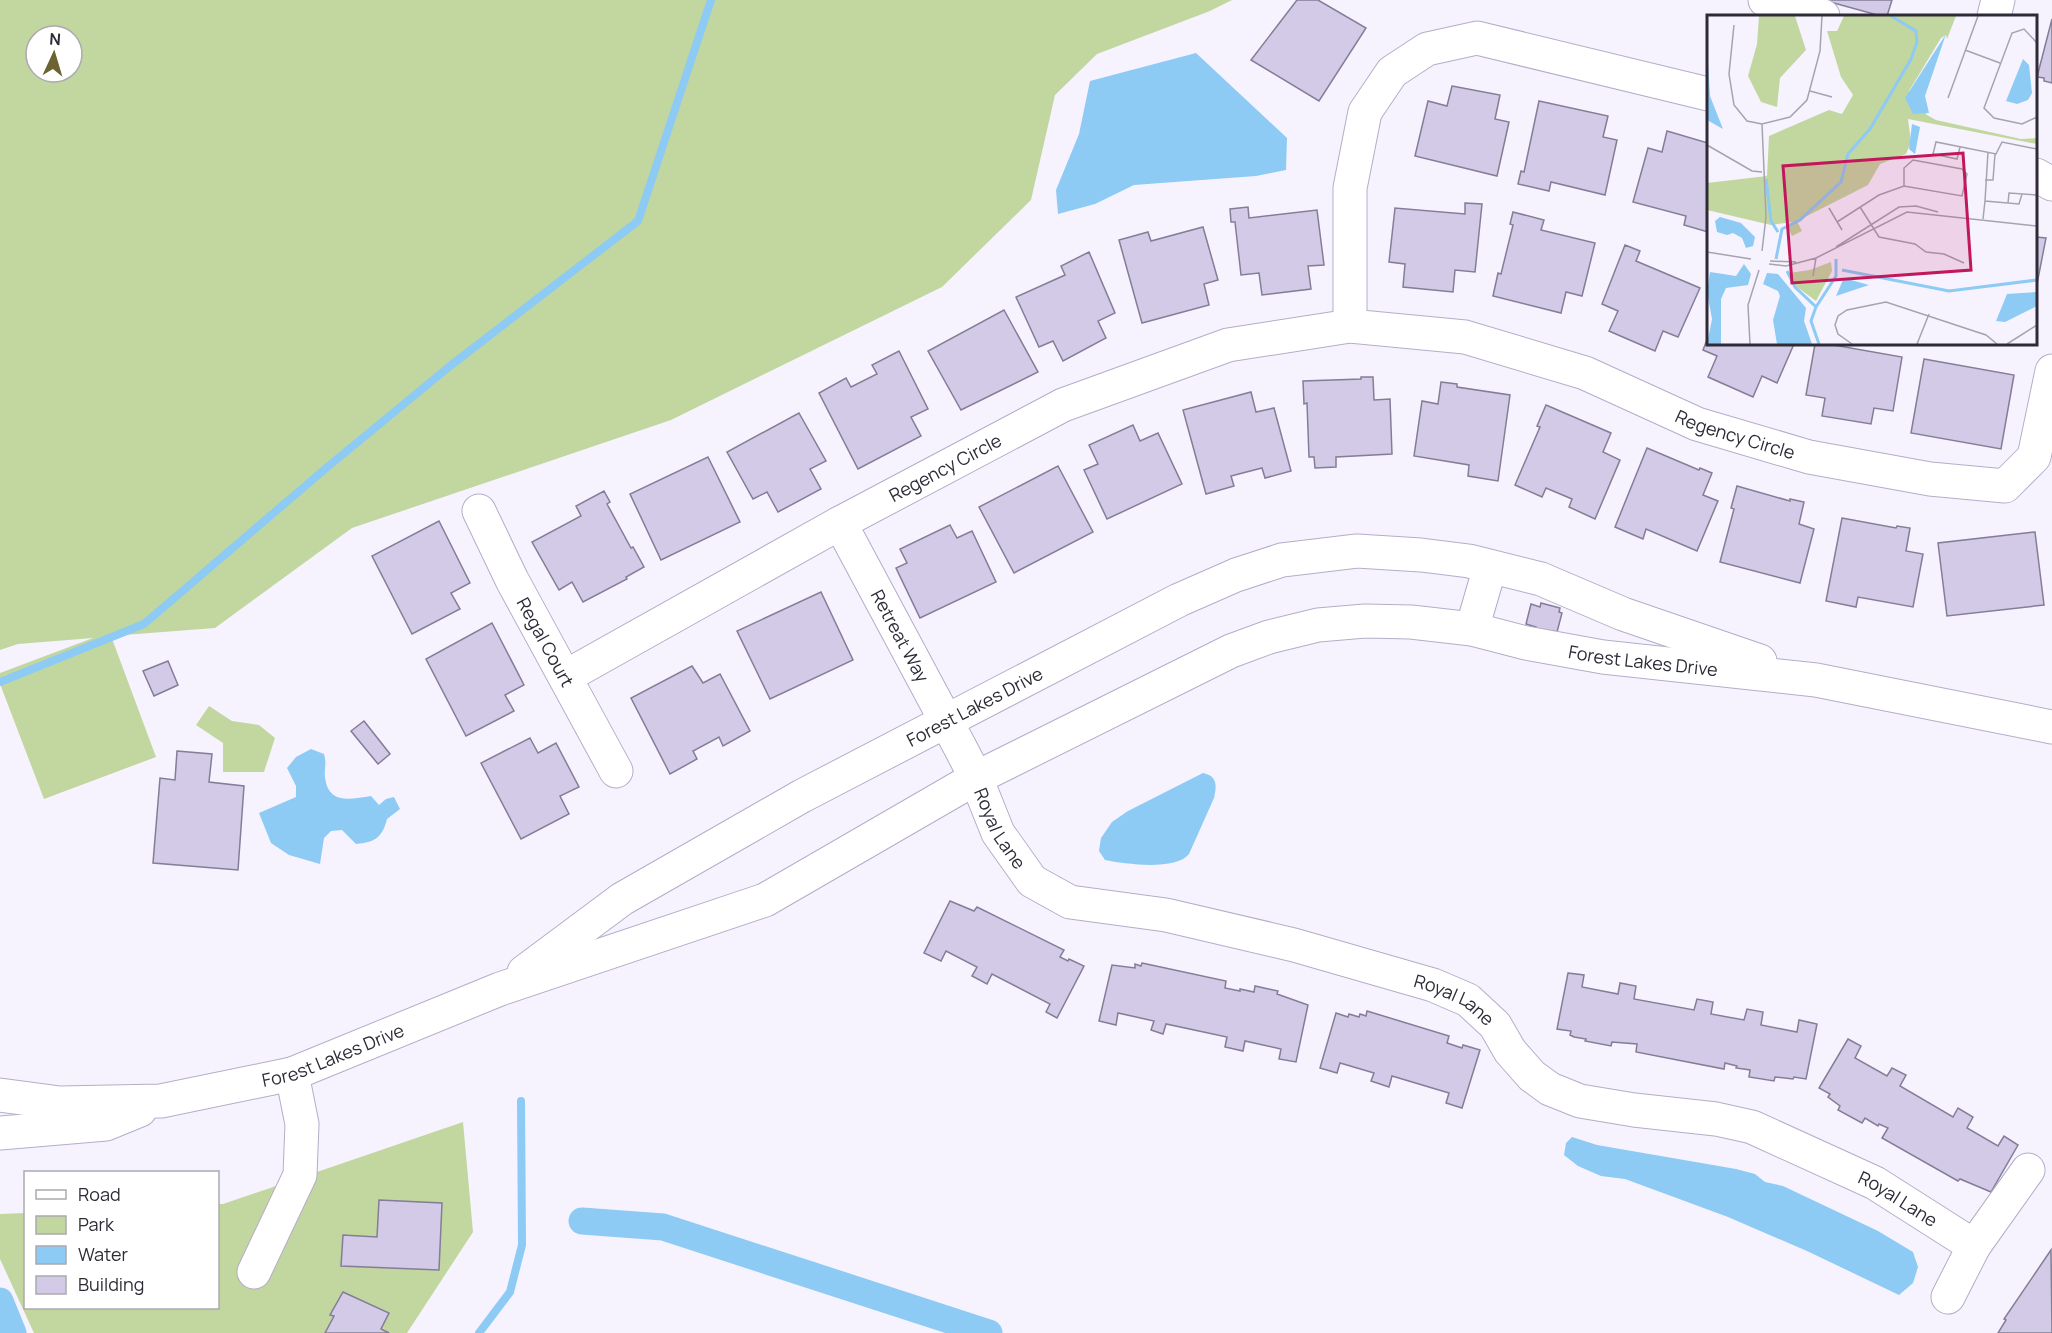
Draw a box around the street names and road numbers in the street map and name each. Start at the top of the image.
street label: Regency Circle [1672,404,1798,464]
street label: Regency Circle [885,428,1005,507]
street label: Retreat Way [866,585,935,687]
street label: Regal Court [512,593,580,691]
street label: Forest Lakes Drive [1567,639,1719,681]
street label: Forest Lakes Drive [902,661,1047,752]
street label: Royal Lane [969,784,1032,874]
street label: Royal Lane [1411,968,1500,1031]
street label: Forest Lakes Drive [260,1018,407,1092]
street label: Royal Lane [1855,1165,1942,1232]

